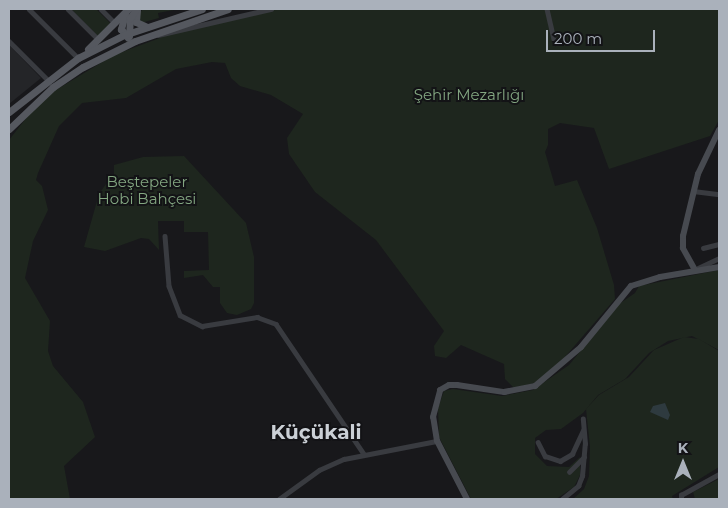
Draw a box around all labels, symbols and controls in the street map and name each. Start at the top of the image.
scale bar [548,20,657,52]
text: 200 m [554,29,602,48]
park label: Şehir Mezarlığı [414,86,524,104]
park label: Beştepeler Hobi Bahçesi [98,172,196,207]
district label: Küçükali [270,420,362,444]
north arrow [658,438,708,488]
text: K [678,439,688,457]

